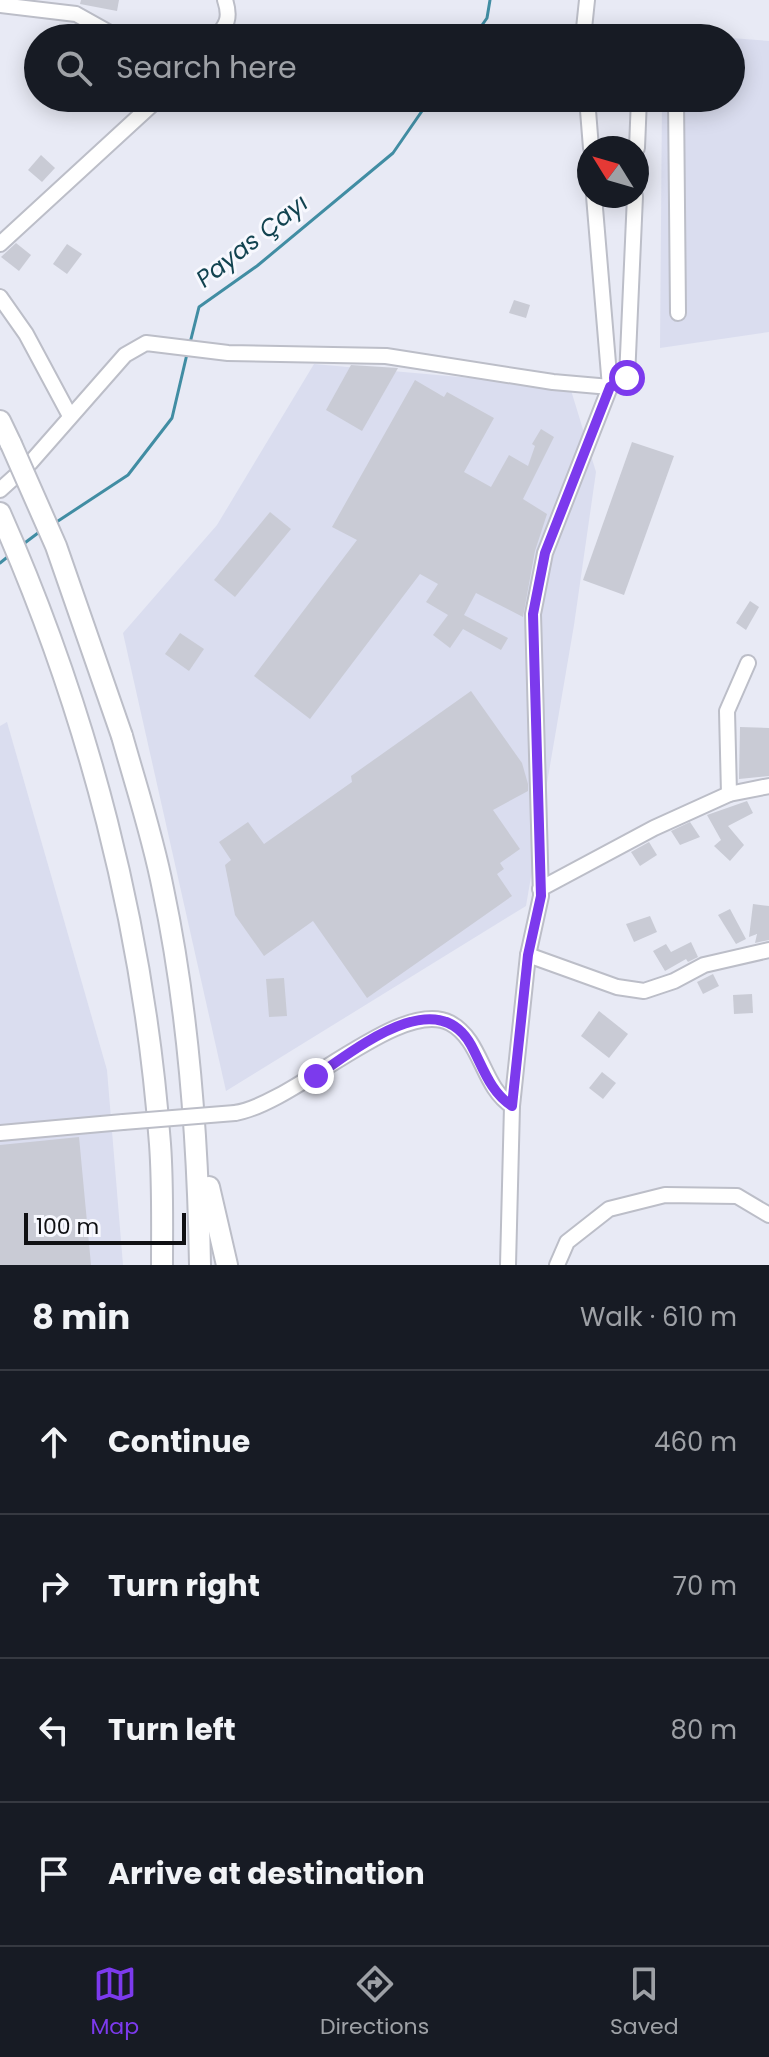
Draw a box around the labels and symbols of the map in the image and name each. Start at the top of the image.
north arrow [577,136,649,208]
water label: Payas Çayı [189,186,315,295]
route start [609,360,645,396]
route end [298,1058,334,1094]
scale bar [24,1209,186,1245]

